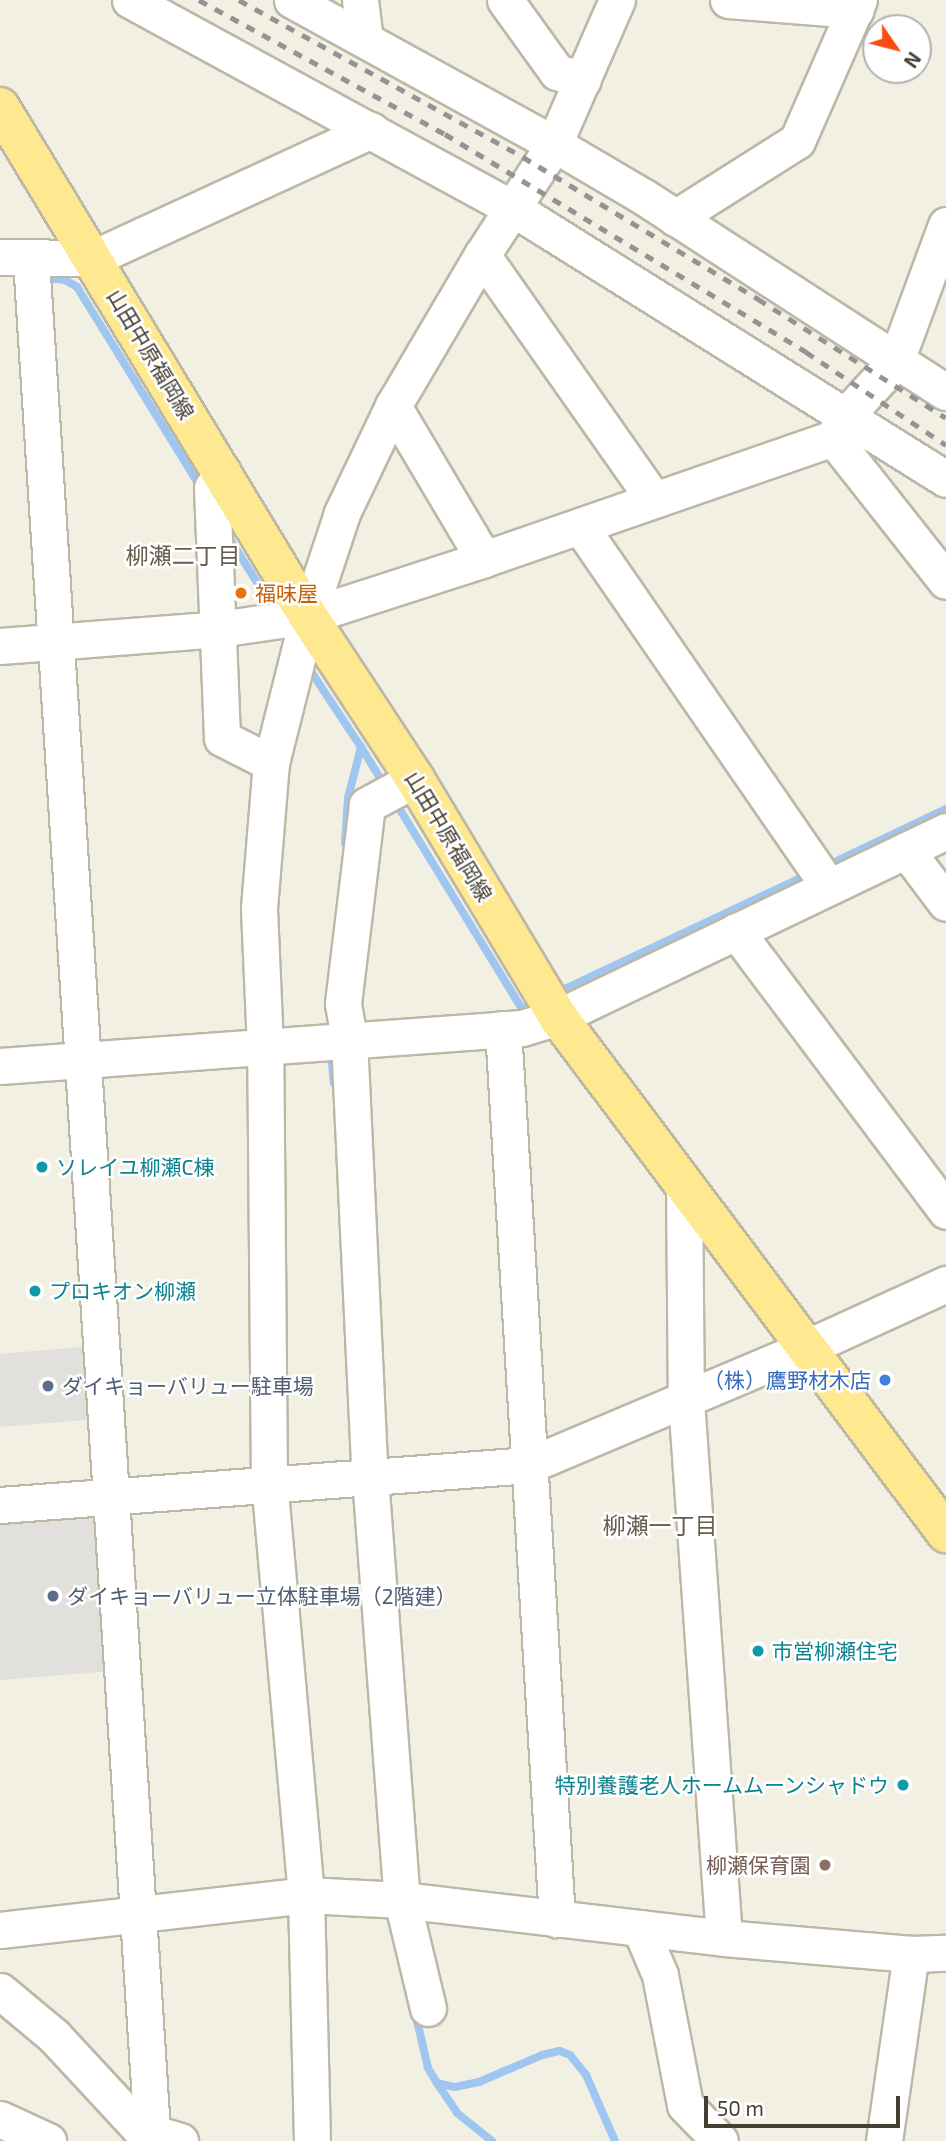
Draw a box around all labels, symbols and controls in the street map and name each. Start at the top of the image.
north arrow [862,14,932,84]
text: N [900,48,926,72]
street label: 山田中原福岡線 [102,285,200,423]
district label: 柳瀬二丁目 [126,541,240,569]
place label: 福味屋 [255,580,318,606]
marker: 福味屋 [233,585,249,601]
street label: 山田中原福岡線 [400,767,498,905]
place label: ソレイユ柳瀬C棟 [56,1154,215,1180]
marker: ソレイユ柳瀬C棟 [34,1159,50,1175]
place label: プロキオン柳瀬 [49,1278,196,1304]
marker: プロキオン柳瀬 [27,1283,43,1299]
place label: （株）鷹野材木店 [703,1367,871,1393]
marker: （株）鷹野材木店 [877,1372,893,1388]
place label: ダイキョーバリュー駐車場 [62,1373,314,1399]
marker: ダイキョーバリュー駐車場 [40,1378,56,1394]
district label: 柳瀬一丁目 [603,1511,717,1539]
place label: ダイキョーバリュー立体駐車場（2階建） [67,1583,457,1609]
marker: ダイキョーバリュー立体駐車場（2階建） [45,1588,61,1604]
place label: 市営柳瀬住宅 [772,1638,898,1664]
marker: 市営柳瀬住宅 [750,1643,766,1659]
place label: 特別養護老人ホームムーンシャドウ [553,1772,889,1798]
marker: 特別養護老人ホームムーンシャドウ [895,1777,911,1793]
place label: 柳瀬保育園 [706,1852,811,1878]
marker: 柳瀬保育園 [817,1857,833,1873]
scale bar [708,2082,904,2126]
text: 50 m [717,2095,764,2120]

